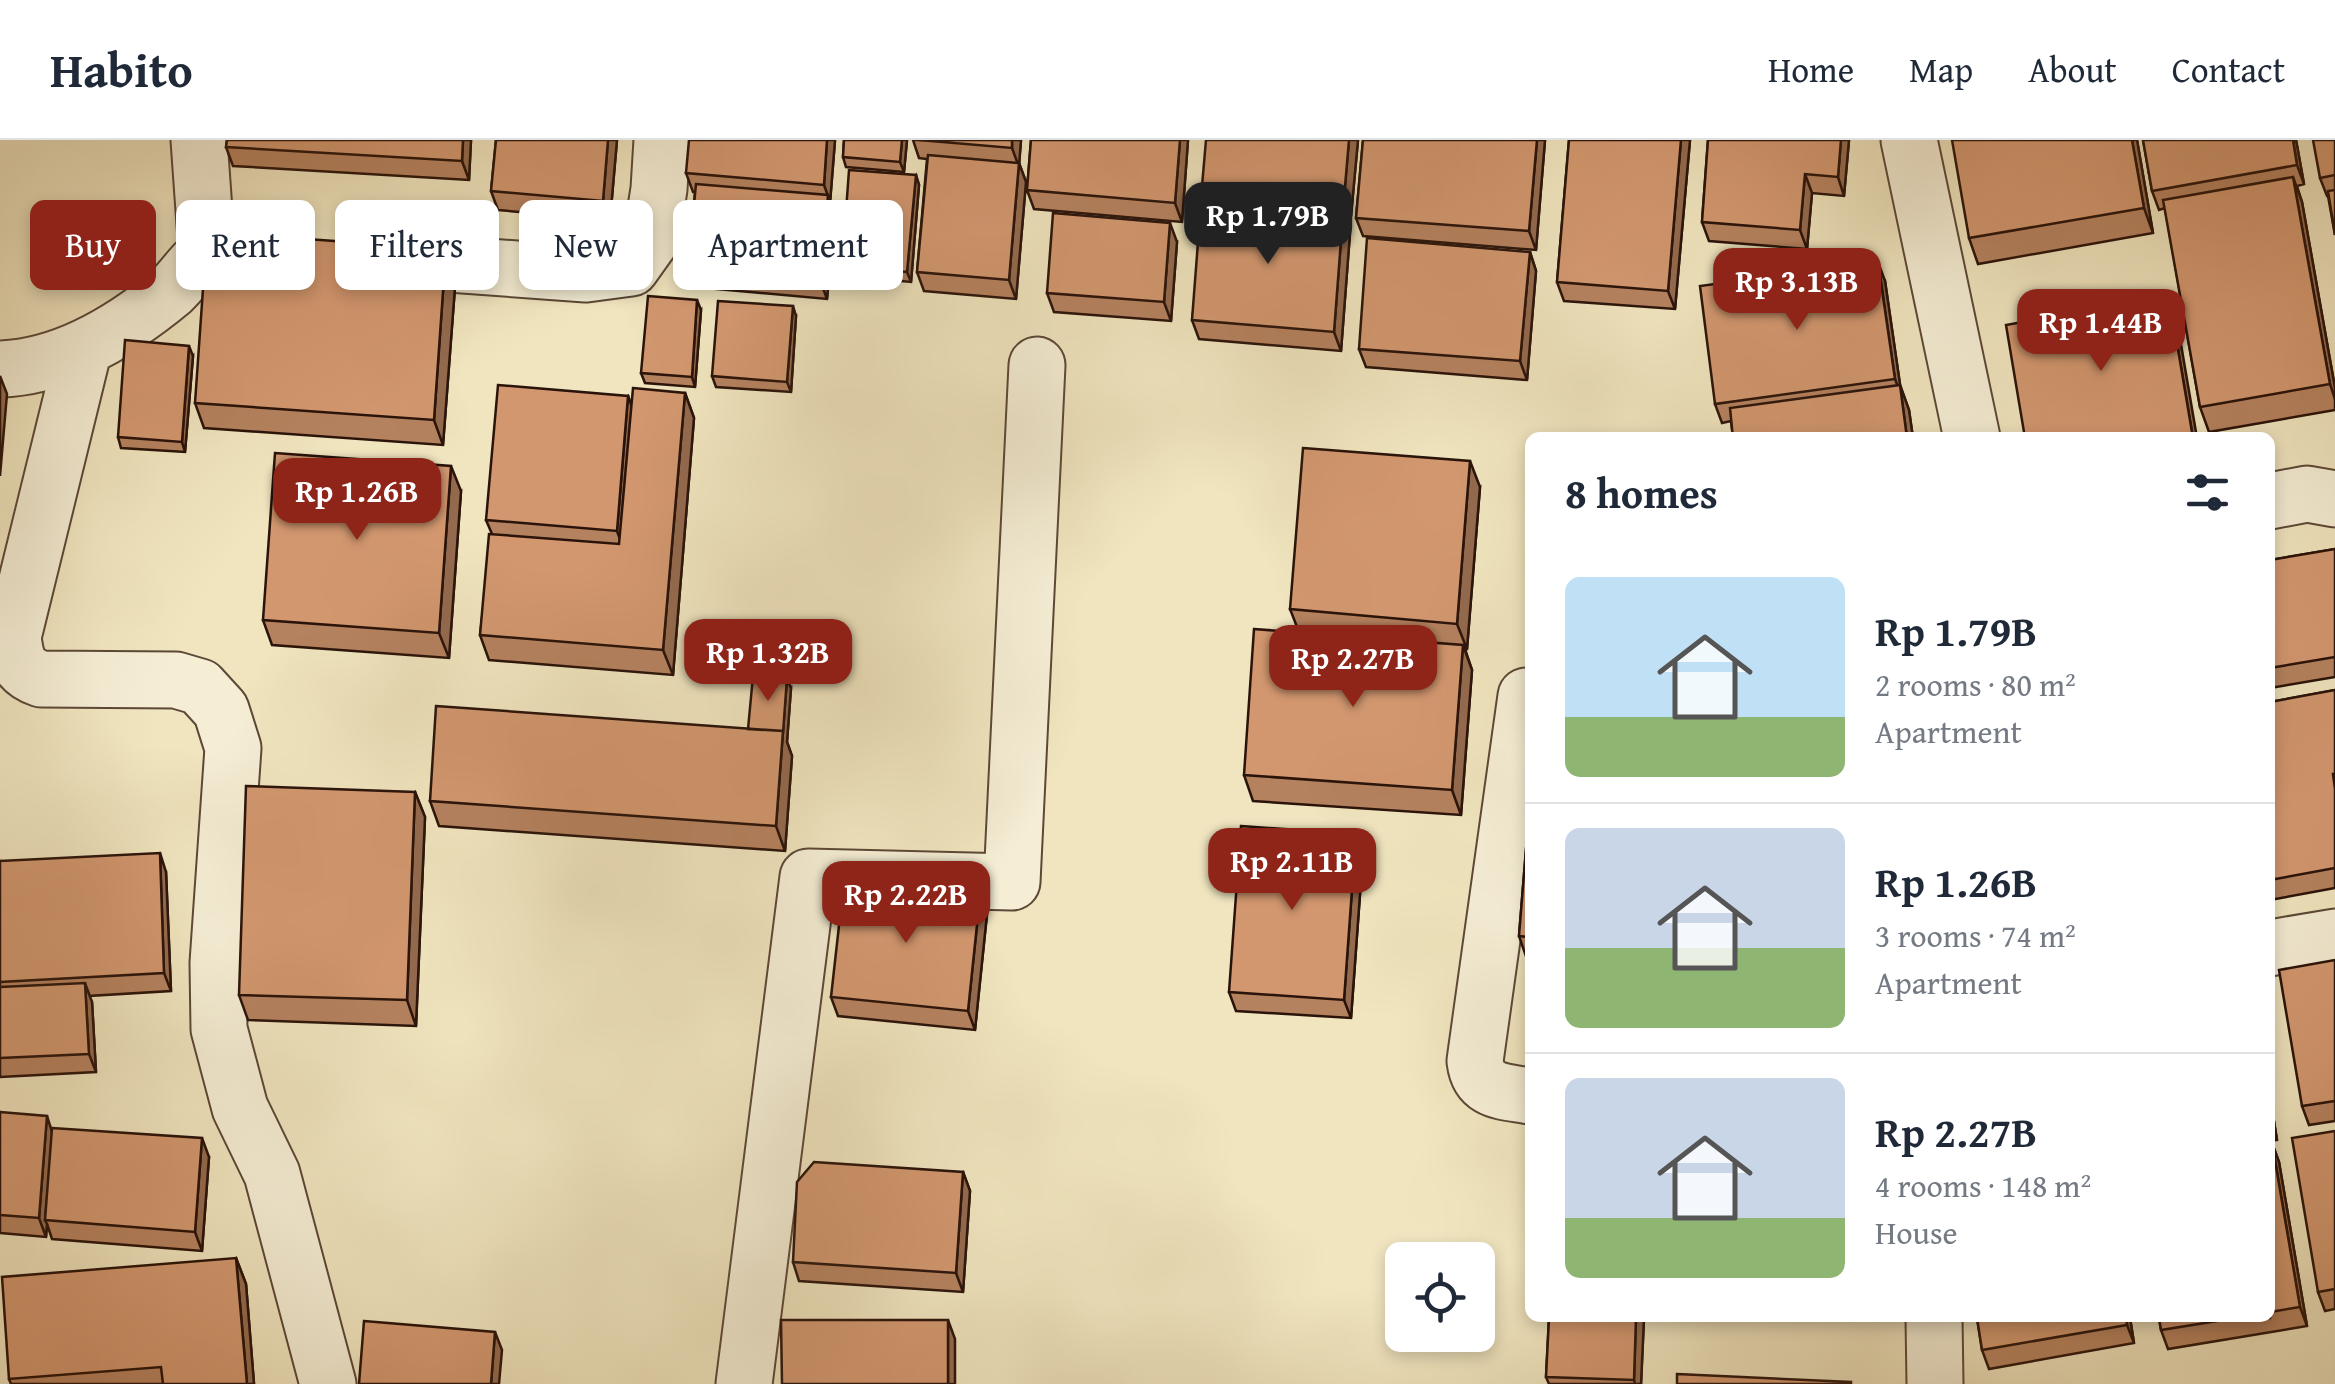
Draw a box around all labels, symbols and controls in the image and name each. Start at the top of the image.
text: Habito [50,34,193,105]
text: Home [1768,44,1854,95]
text: Map [1909,44,1973,95]
text: About [2028,44,2117,95]
text: Contact [2172,44,2285,95]
pin: Rp 1.79B [1165,182,1371,267]
text: Rp 1.79B [1206,191,1330,238]
chip: Buy [30,200,156,290]
chip: Rent [176,200,315,290]
chip: Filters [335,200,499,290]
chip: New [519,200,653,290]
chip: Apartment [673,200,903,290]
pin: Rp 3.13B [1694,248,1900,333]
text: Rp 3.13B [1735,257,1859,304]
pin: Rp 1.44B [1998,289,2204,374]
text: Rp 1.44B [2039,298,2163,345]
pin: Rp 1.26B [254,458,460,543]
text: 8 homes [1565,462,1718,523]
icon: filters [2180,465,2235,520]
text: Rp 1.26B [295,467,419,514]
text: Rp 1.79B [1875,600,2037,661]
icon: home [1645,617,1765,737]
pin: Rp 1.32B [665,619,871,704]
pin: Rp 2.27B [1250,625,1456,710]
text: Rp 1.32B [706,628,830,675]
text: Rp 2.27B [1291,634,1415,681]
text: 2 rooms · 80 m² [1875,661,2076,708]
text: Apartment [1875,708,2022,755]
pin: Rp 2.11B [1189,828,1395,913]
text: Rp 2.11B [1230,837,1354,884]
text: Rp 1.26B [1875,851,2037,912]
pin: Rp 2.22B [803,861,1009,946]
icon: home [1645,868,1765,988]
text: Rp 2.22B [844,870,968,917]
text: 3 rooms · 74 m² [1875,912,2076,959]
text: Apartment [1875,959,2022,1006]
text: Rp 2.27B [1875,1101,2037,1162]
icon: home [1645,1118,1765,1238]
text: 4 rooms · 148 m² [1875,1162,2091,1209]
text: House [1875,1209,1958,1256]
map controls [1385,1242,1495,1352]
button: locate [1385,1242,1495,1352]

